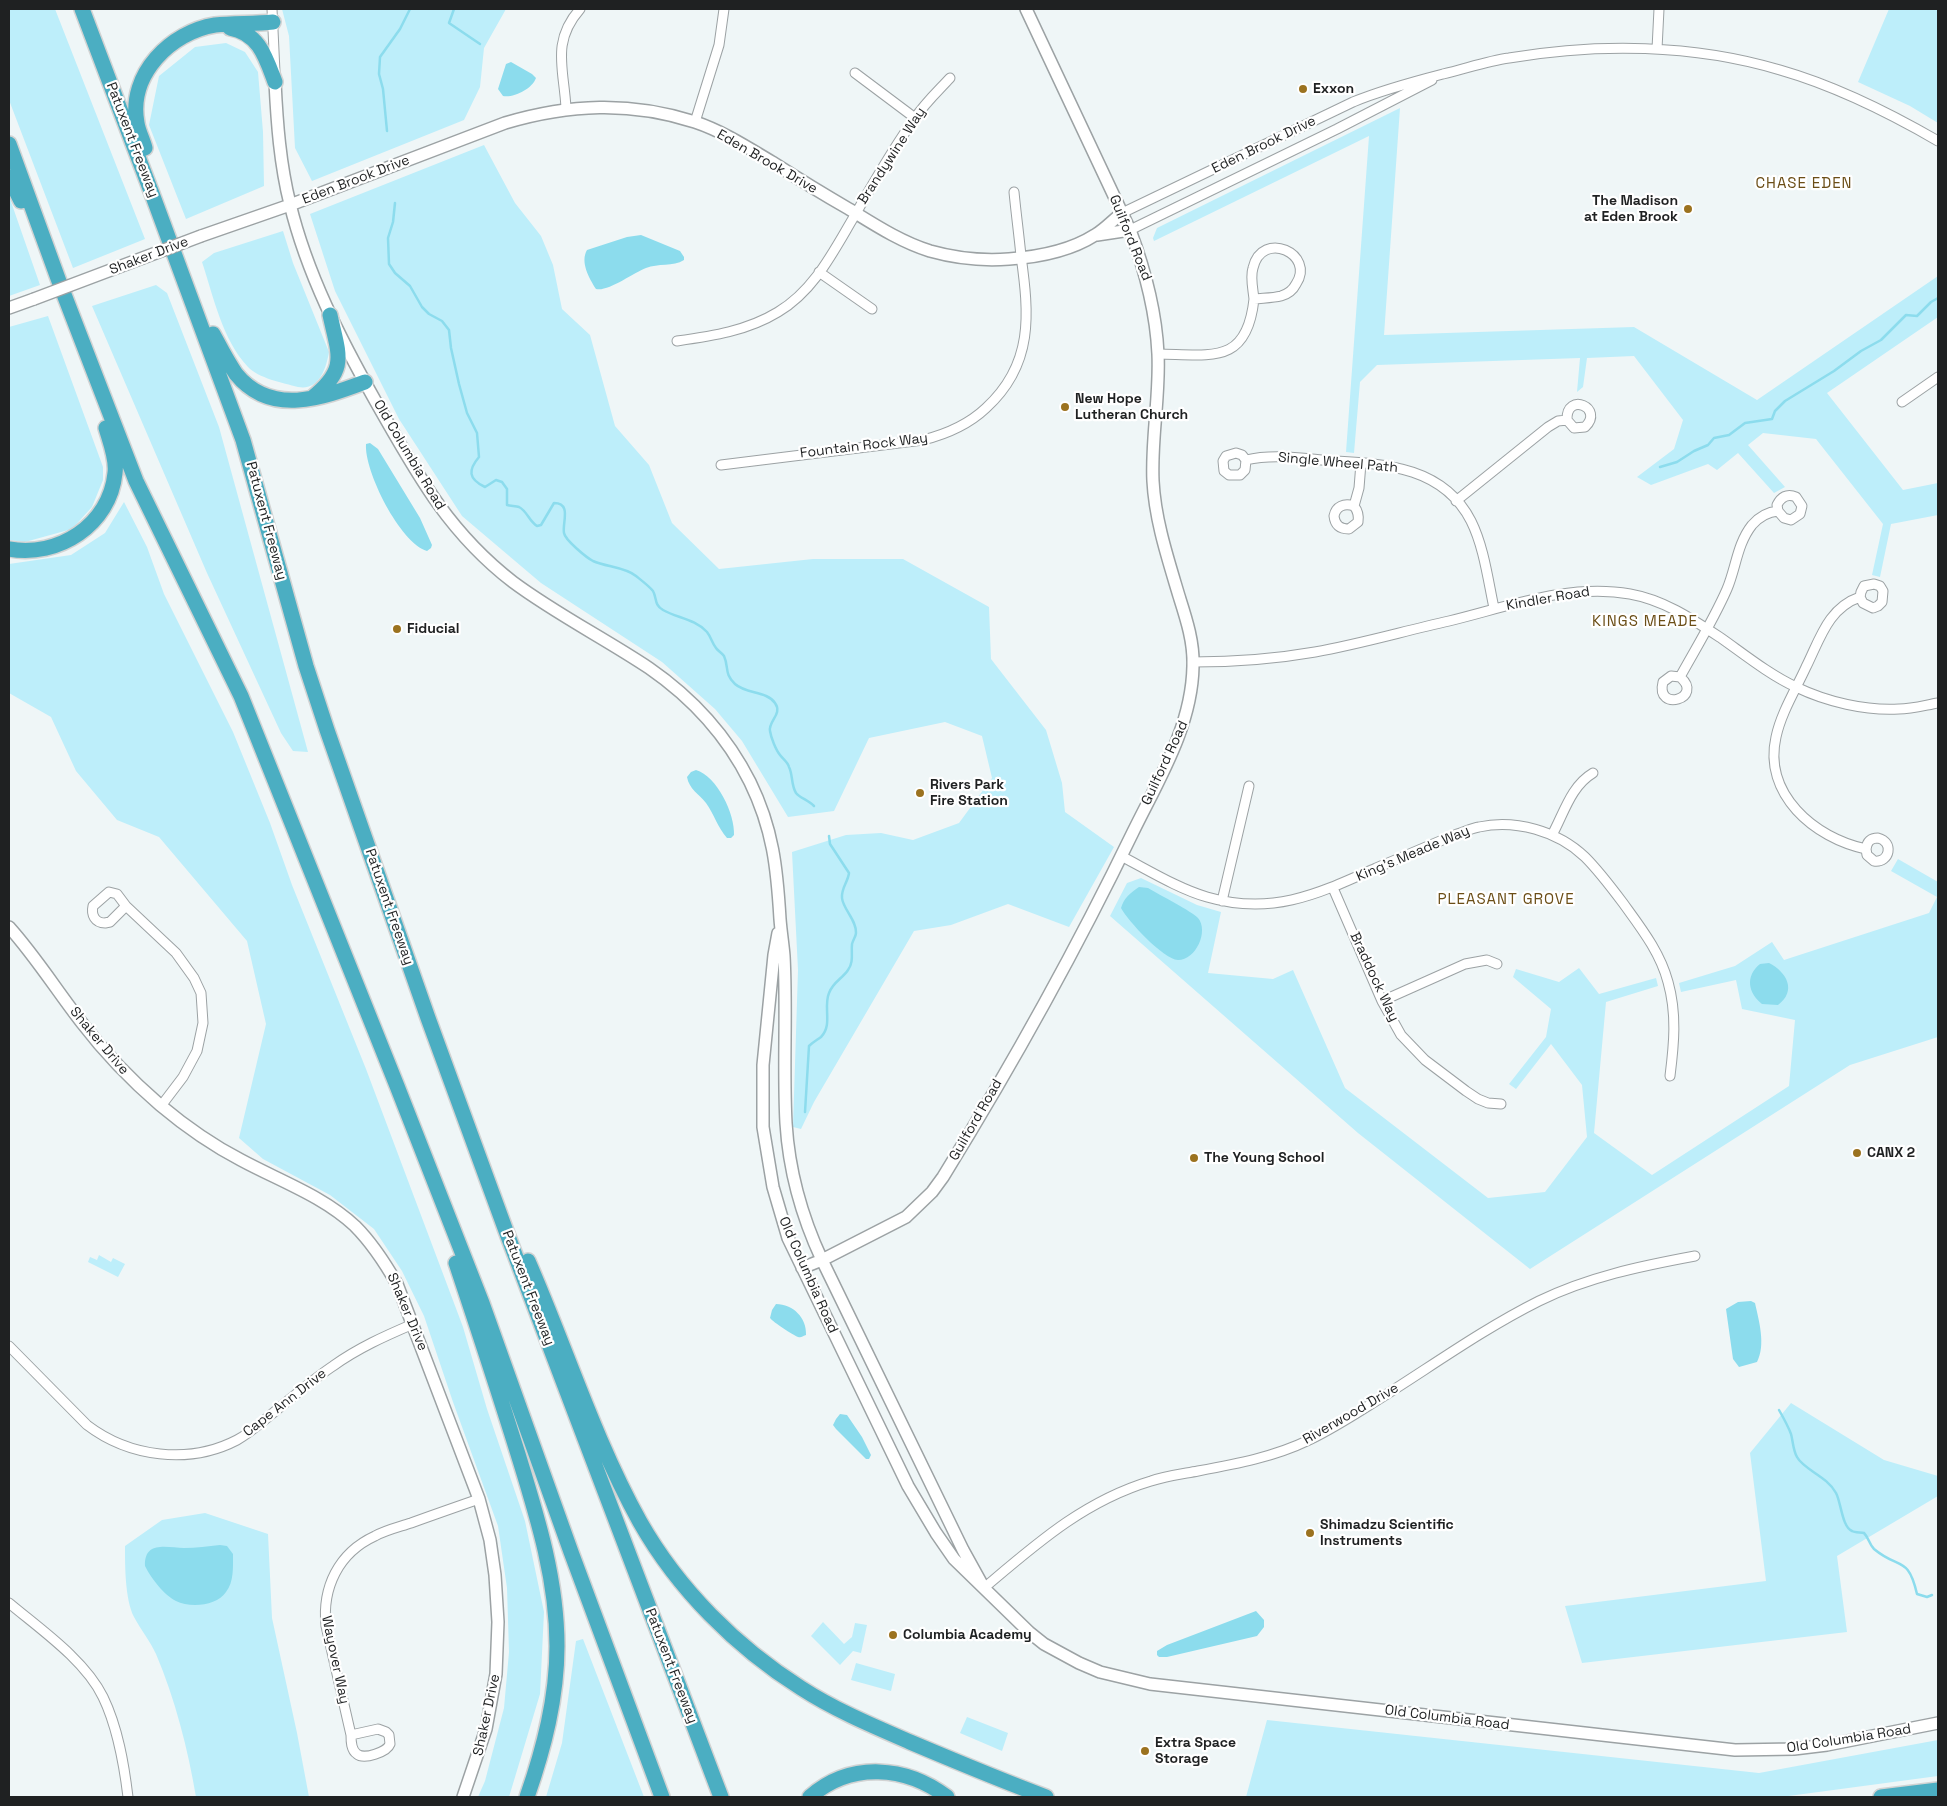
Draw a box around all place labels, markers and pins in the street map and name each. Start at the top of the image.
place label: Exxon [1313,81,1354,97]
marker: Exxon [1297,83,1309,95]
place label: The Madison at Eden Brook [1584,193,1678,226]
marker: The Madison at Eden Brook [1682,203,1694,215]
place label: New Hope Lutheran Church [1075,391,1188,424]
marker: New Hope Lutheran Church [1059,401,1071,413]
place label: Fiducial [407,621,459,637]
marker: Fiducial [391,623,403,635]
place label: Rivers Park Fire Station [930,777,1008,810]
marker: Rivers Park Fire Station [914,787,926,799]
place label: CANX 2 [1867,1145,1915,1161]
marker: CANX 2 [1851,1147,1863,1159]
place label: The Young School [1204,1150,1324,1166]
marker: The Young School [1188,1152,1200,1164]
place label: Shimadzu Scientific Instruments [1320,1517,1454,1550]
marker: Shimadzu Scientific Instruments [1304,1527,1316,1539]
place label: Columbia Academy [903,1627,1032,1643]
marker: Columbia Academy [887,1629,899,1641]
place label: Extra Space Storage [1155,1735,1236,1768]
marker: Extra Space Storage [1139,1745,1151,1757]

